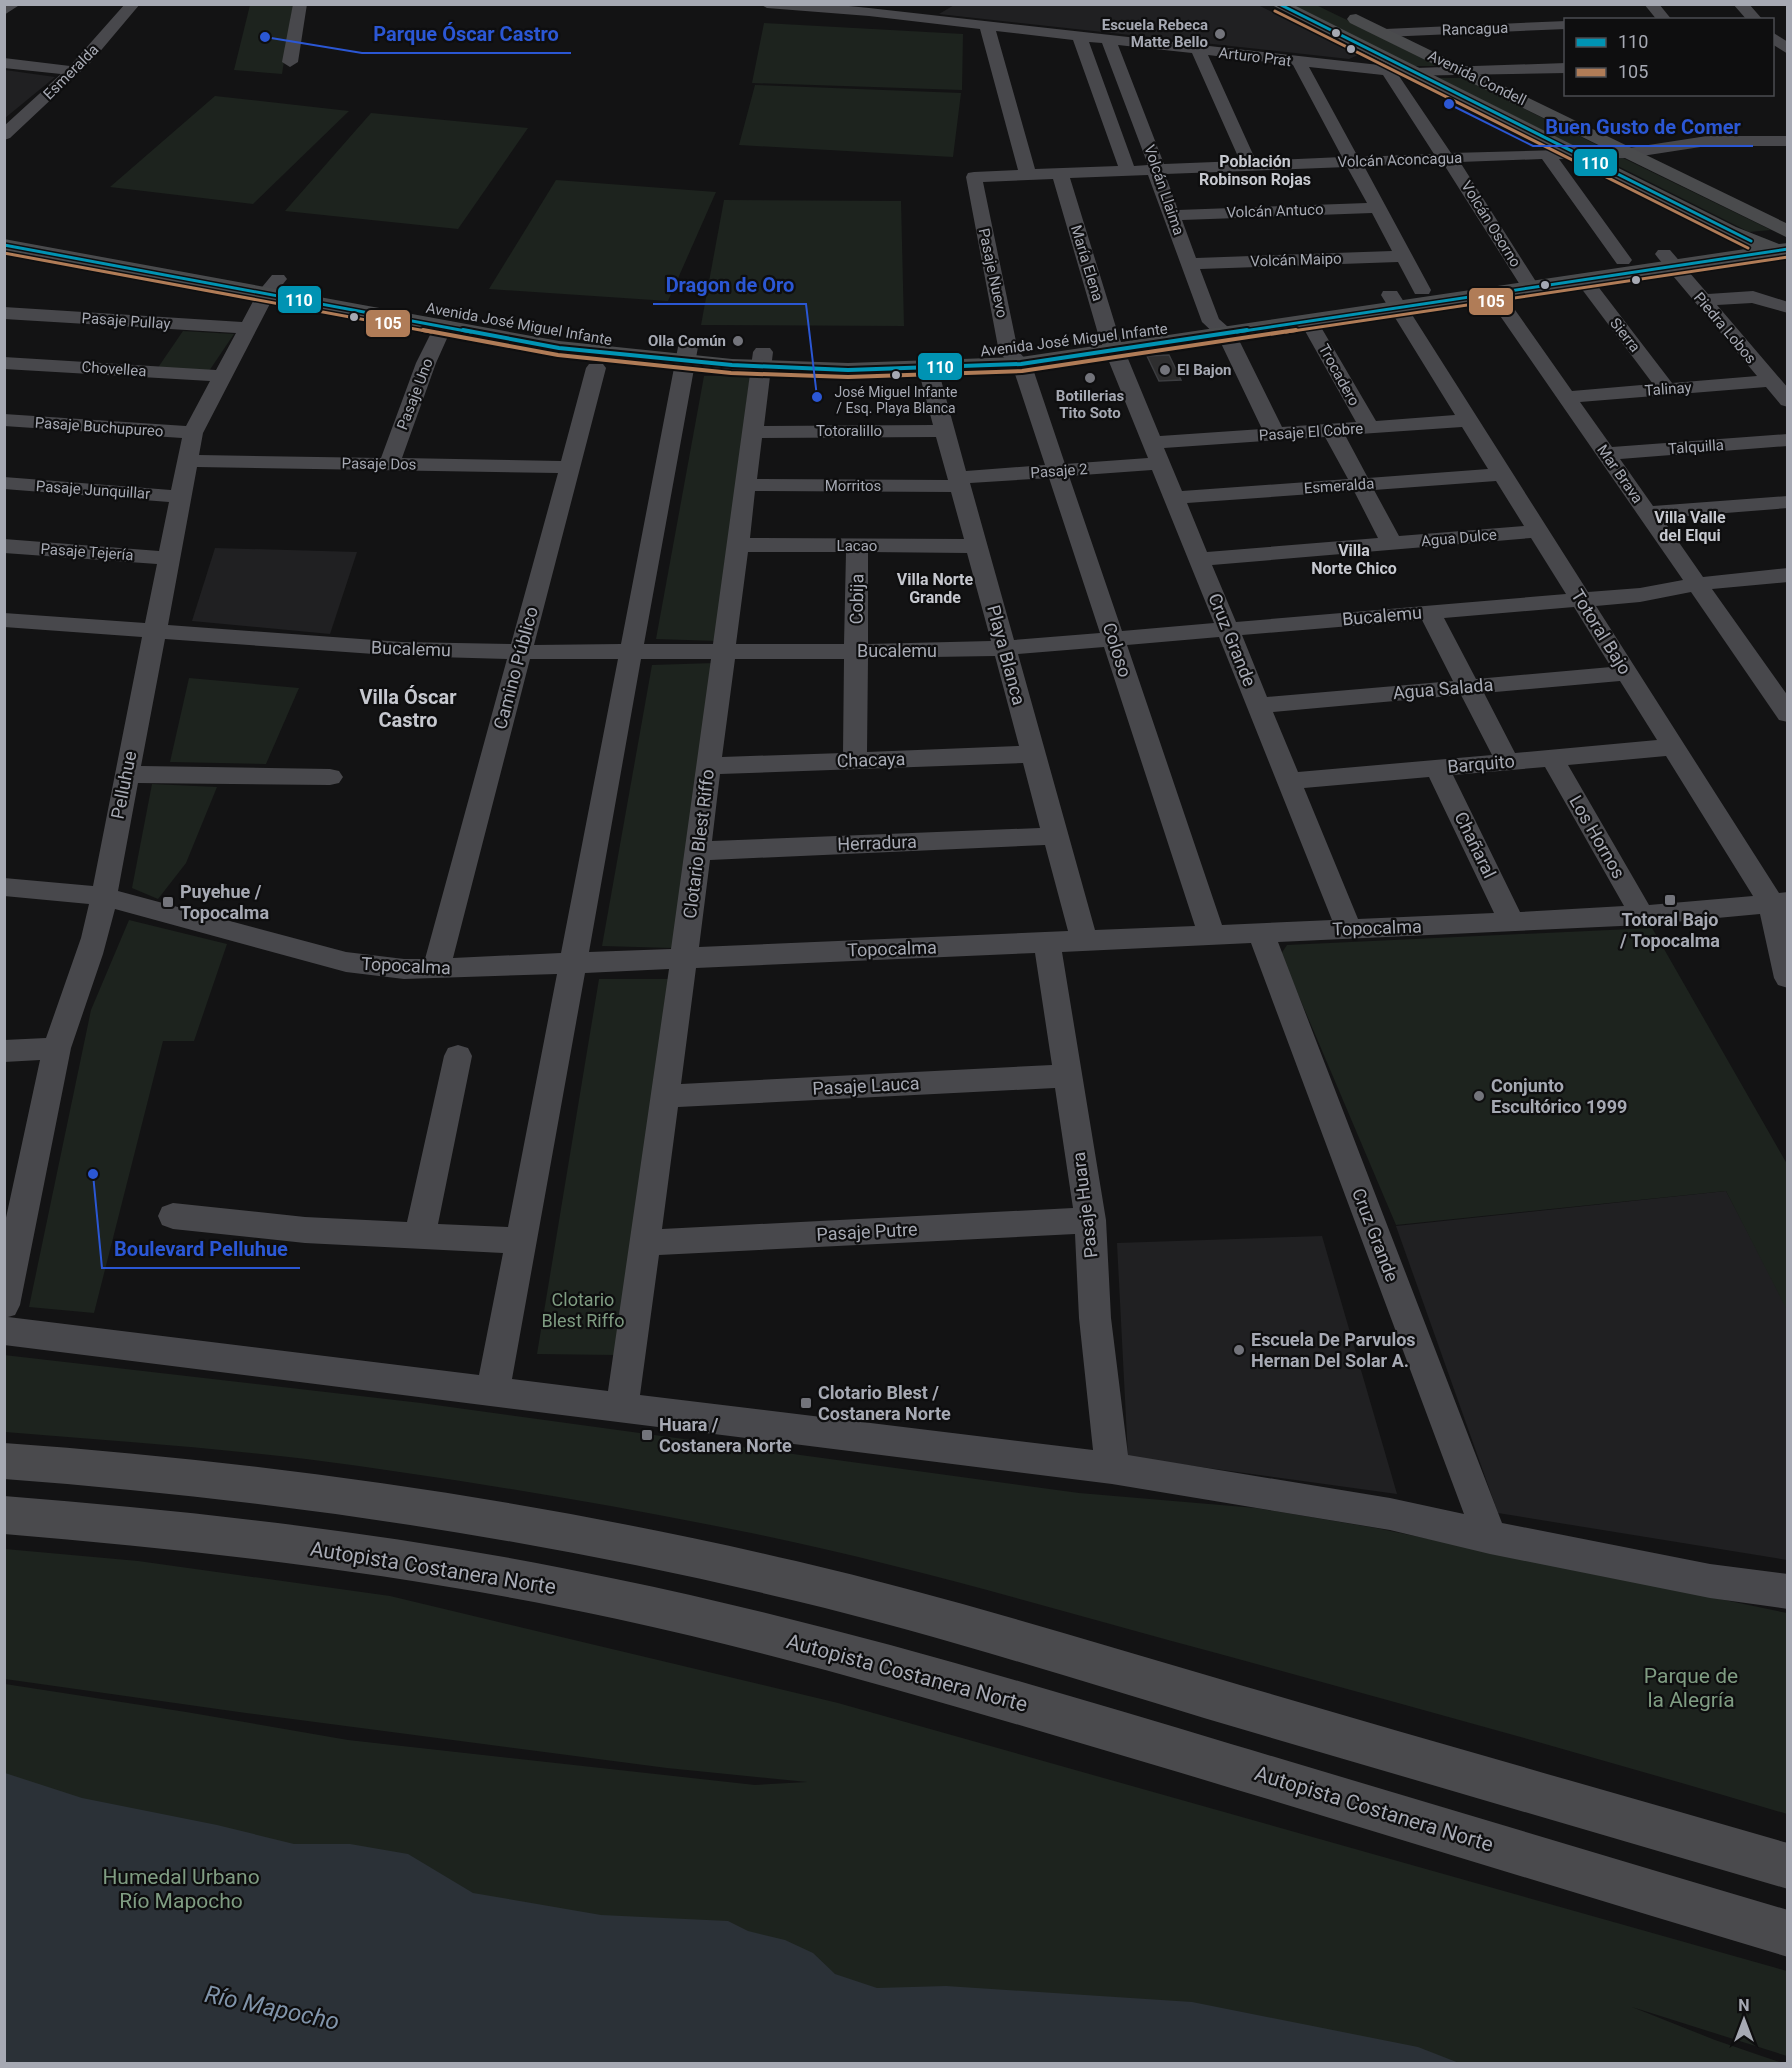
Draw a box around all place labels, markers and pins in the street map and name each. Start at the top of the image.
callout: Parque Óscar Castro [362,15,571,53]
place label: Escuela Rebeca Matte Bello [1102,16,1208,51]
marker: Escuela Rebeca Matte Bello [1213,27,1227,41]
unlabelled marker [1330,27,1342,39]
unlabelled marker [1345,43,1357,55]
callout: Buen Gusto de Comer [1533,108,1753,146]
callout: Dragon de Oro [653,266,806,304]
unlabelled marker [1630,274,1642,286]
unlabelled marker [1539,279,1551,291]
unlabelled marker [348,311,360,323]
place label: Olla Común [648,332,726,350]
marker: Olla Común [731,334,745,348]
place label: El Bajon [1177,361,1232,379]
marker: El Bajon [1158,363,1172,377]
marker: José Miguel Infante / Esq. Playa Blanca [890,369,902,381]
marker: Botillerias Tito Soto [1083,371,1097,385]
place label: José Miguel Infante / Esq. Playa Blanca [834,384,958,416]
place label: Botillerias Tito Soto [1056,387,1124,422]
place label: Puyehue / Topocalma [180,881,269,923]
marker: Totoral Bajo / Topocalma [1663,893,1677,907]
marker: Puyehue / Topocalma [161,895,175,909]
place label: Totoral Bajo / Topocalma [1619,909,1720,951]
place label: Conjunto Escultórico 1999 [1491,1075,1627,1117]
marker: Conjunto Escultórico 1999 [1472,1089,1486,1103]
callout: Boulevard Pelluhue [102,1230,300,1268]
place label: Escuela De Parvulos Hernan Del Solar A. [1251,1329,1416,1371]
marker: Escuela De Parvulos Hernan Del Solar A. [1232,1343,1246,1357]
place label: Clotario Blest / Costanera Norte [818,1382,951,1424]
marker: Clotario Blest / Costanera Norte [799,1396,813,1410]
place label: Huara / Costanera Norte [659,1414,792,1456]
marker: Huara / Costanera Norte [640,1428,654,1442]

